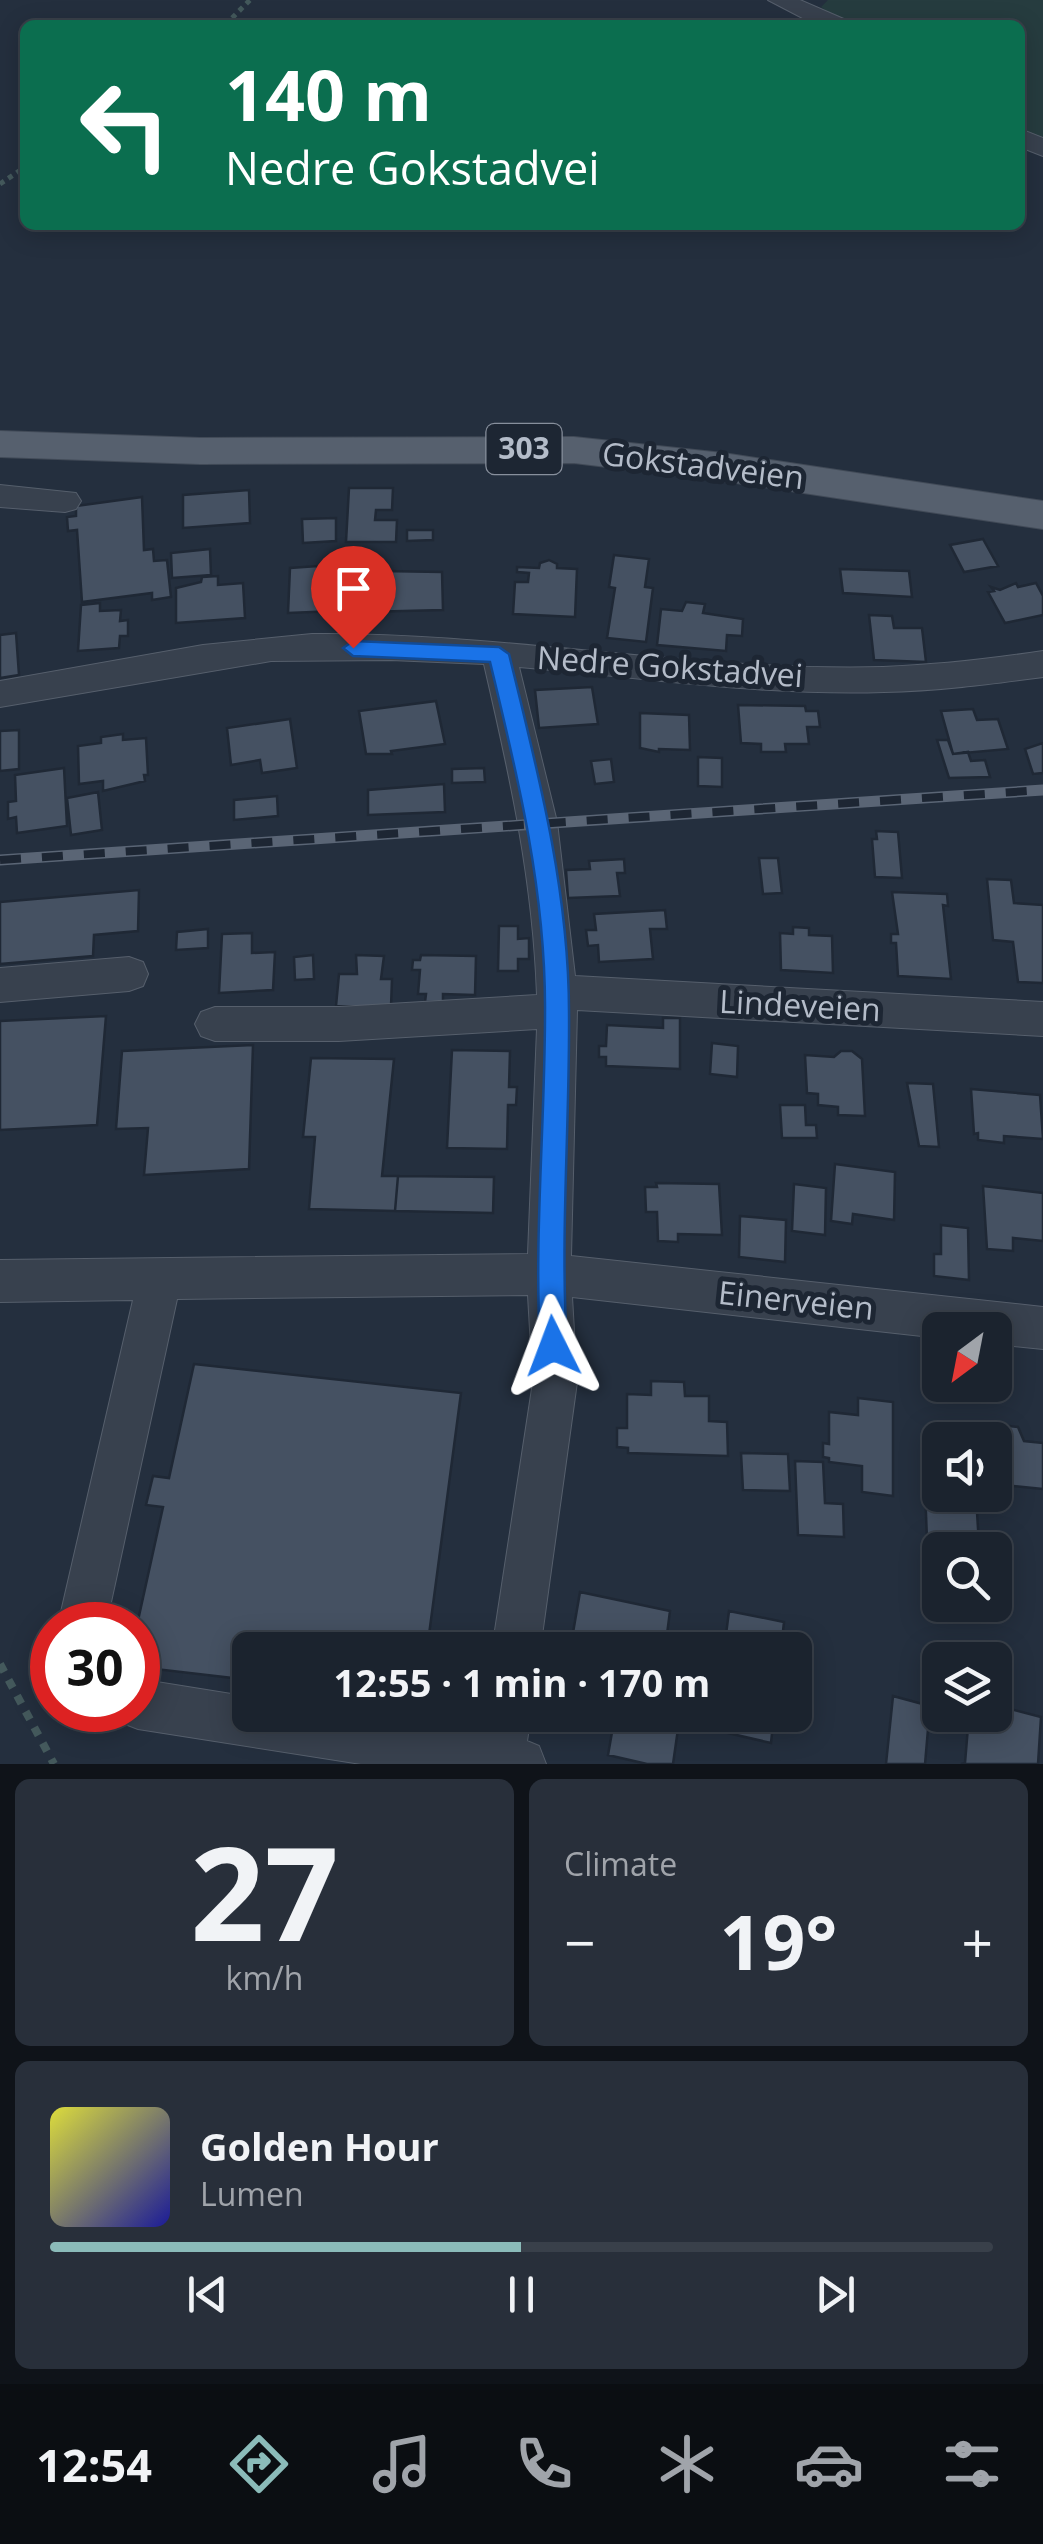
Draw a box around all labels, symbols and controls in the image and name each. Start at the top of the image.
text: 140 m [225,46,432,142]
icon: left [60,60,190,190]
text: Nedre Gokstadvei [225,137,600,198]
road number: 303 [486,424,562,474]
street label: Gokstadveien [600,431,807,498]
pin [311,546,396,649]
icon: arrive [326,561,381,616]
street label: Nedre Gokstadvei [536,635,804,696]
street label: Lindeveien [718,979,882,1030]
street label: Einerveien [716,1270,876,1329]
position arrow [501,1294,605,1398]
north arrow [922,1312,1012,1402]
map controls [922,1312,1012,1732]
button: sound [922,1422,1012,1512]
button: search [922,1532,1012,1622]
speed limit sign: 30 [30,1602,160,1732]
button: layers [922,1642,1012,1732]
text: 12:55 · 1 min · 170 m [334,1656,710,1708]
text: 27 [190,1802,339,1979]
text: Climate [564,1842,677,1885]
text: 19° [720,1890,837,1992]
text: − [564,1904,595,1979]
text: + [962,1904,993,1979]
text: km/h [226,1956,303,1999]
text: Golden Hour [200,2120,439,2172]
text: Lumen [200,2172,304,2215]
icon: previous [180,2267,235,2322]
icon: pause [494,2267,549,2322]
icon: next [808,2267,863,2322]
icon: directions [224,2429,294,2499]
icon: music [367,2429,437,2499]
icon: phone [509,2429,579,2499]
icon: climate [652,2429,722,2499]
icon: car [794,2429,864,2499]
icon: filters [937,2429,1007,2499]
text: 12:54 [36,2434,152,2495]

